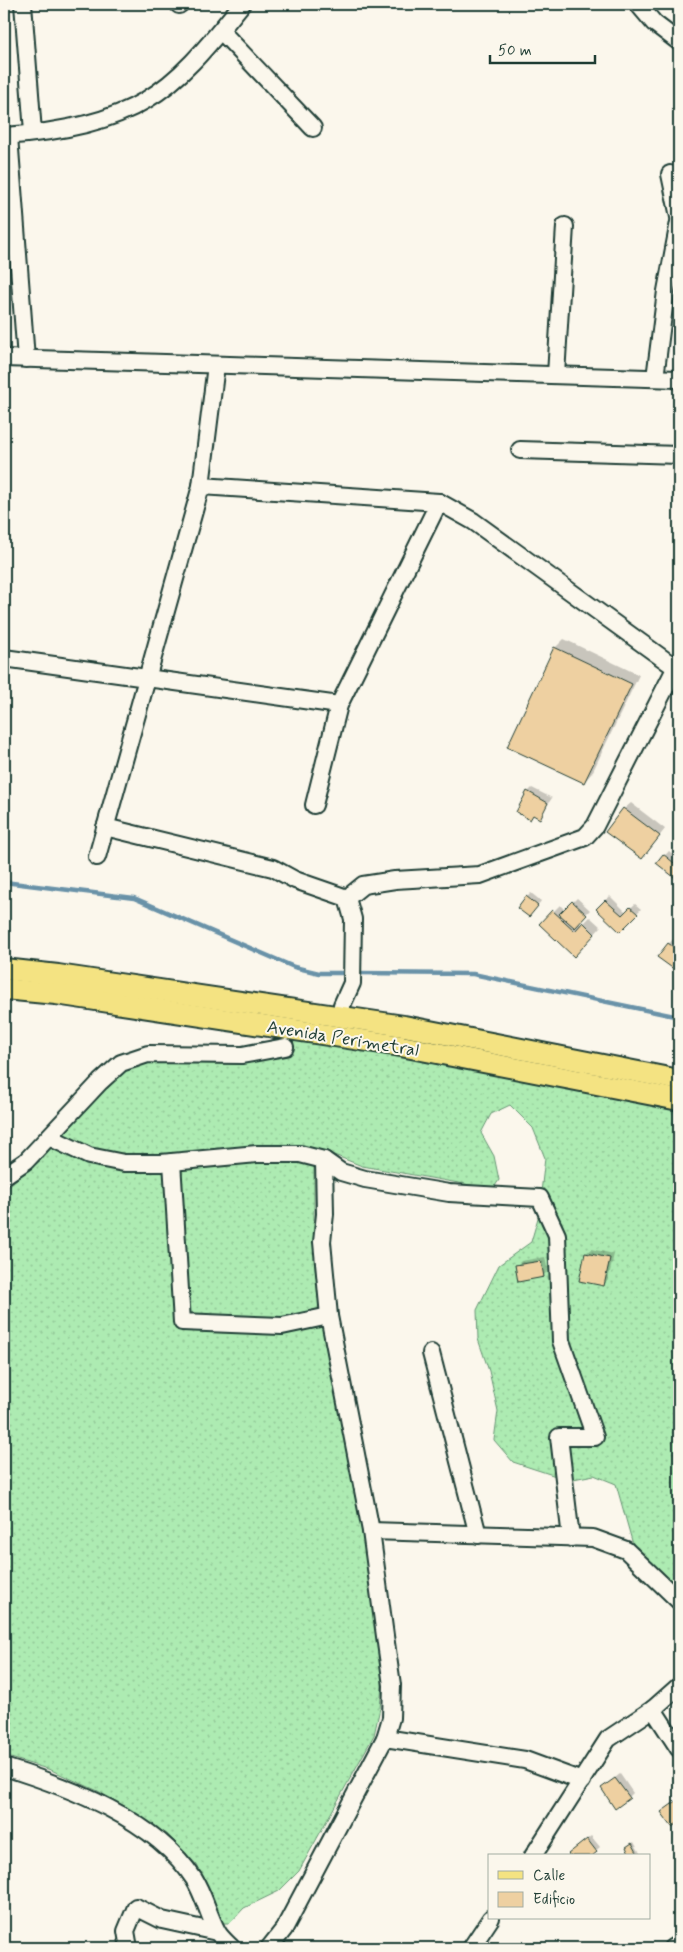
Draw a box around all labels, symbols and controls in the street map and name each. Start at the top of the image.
scale bar [490,32,596,64]
text: 50 m [498,41,532,61]
street label: Avenida Perimetral [265,1015,420,1063]
legend [488,1854,650,1920]
text: Calle [533,1866,565,1886]
text: Edificio [533,1890,575,1910]

